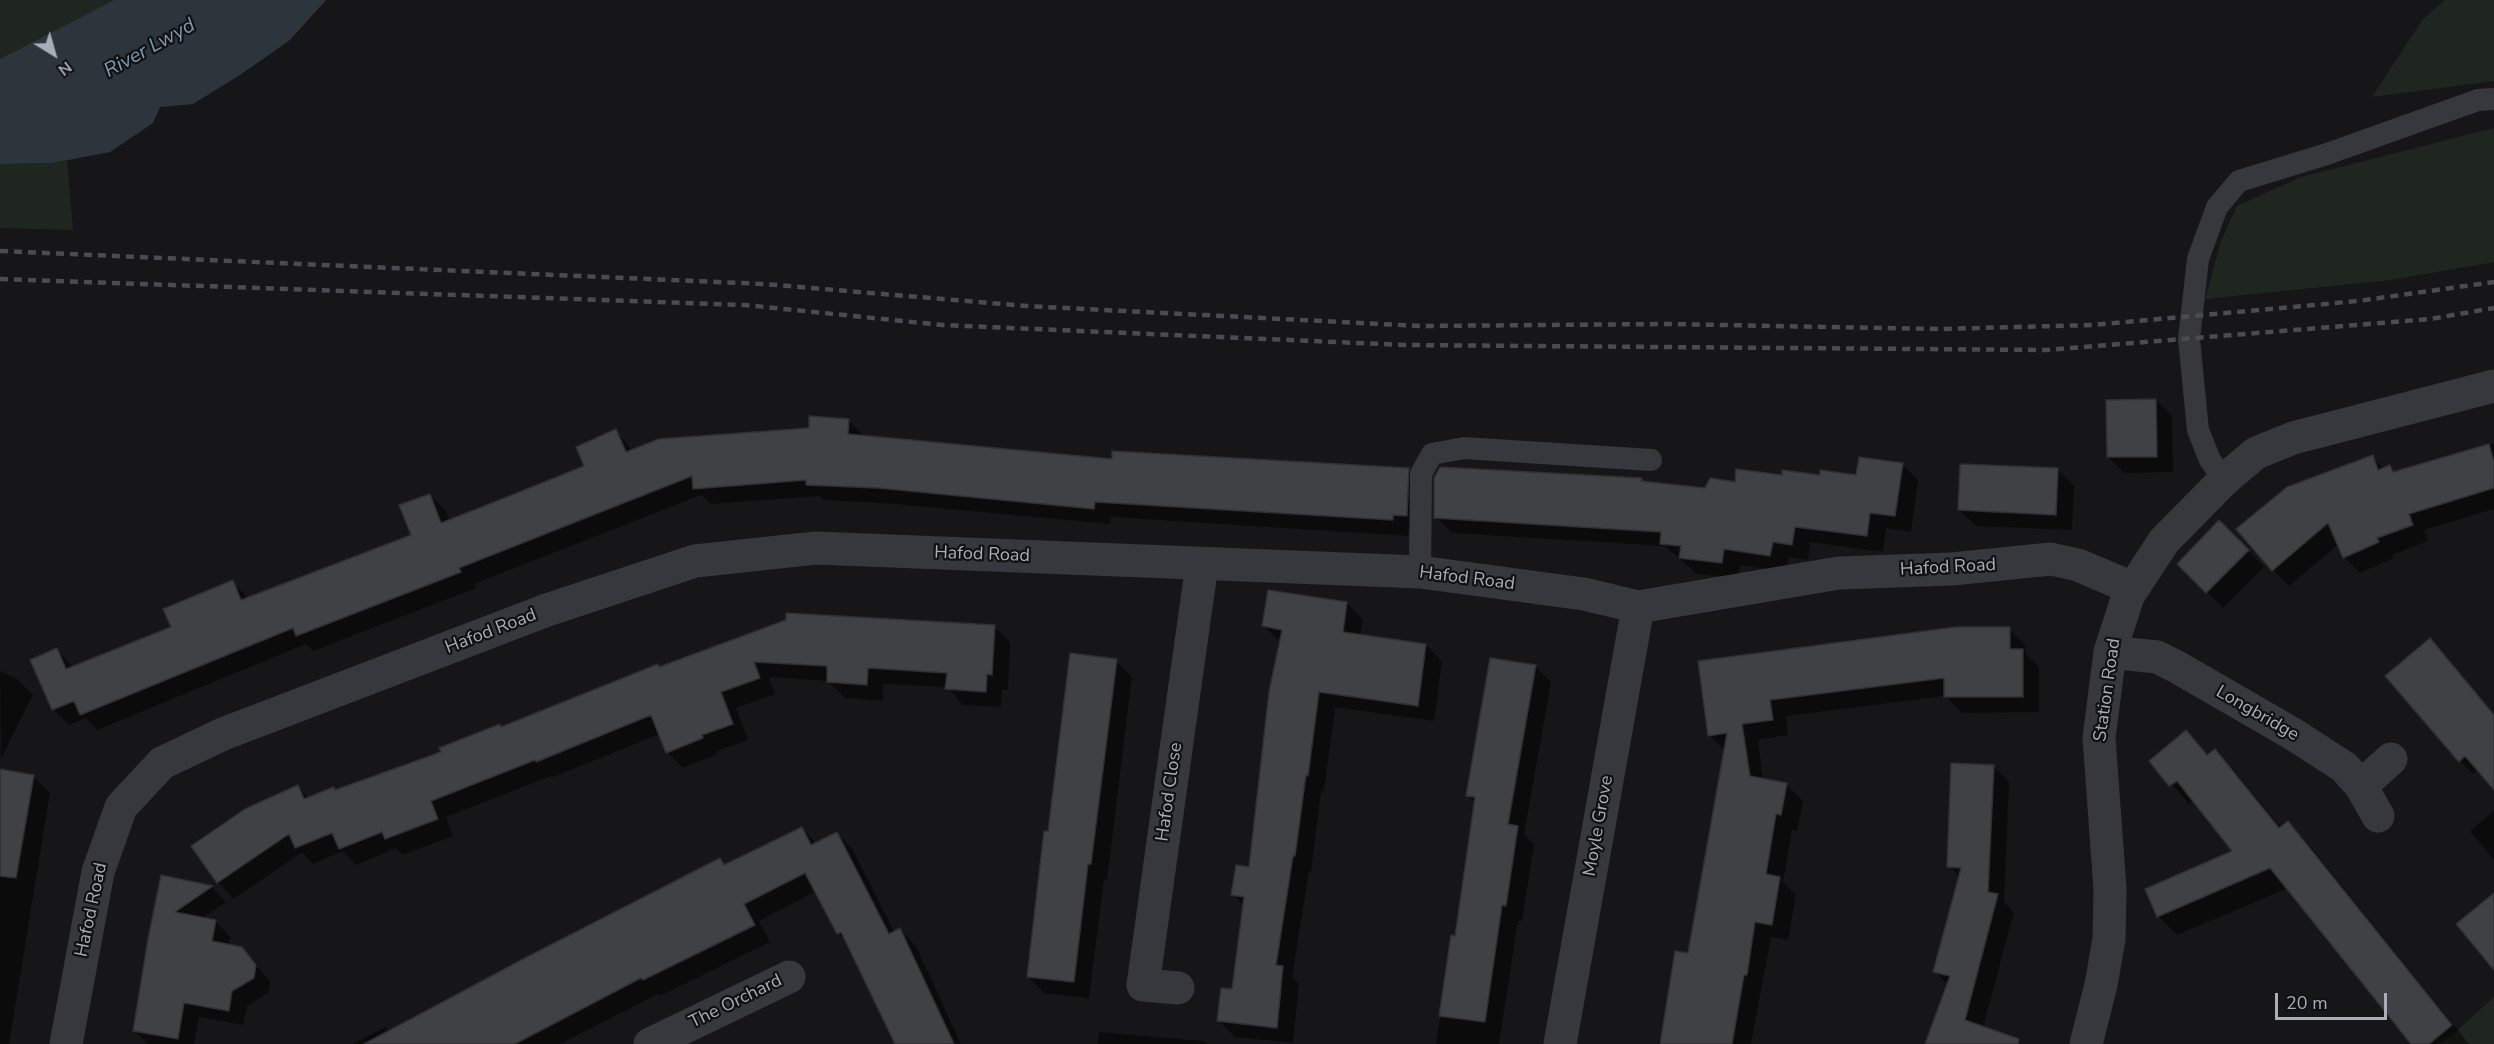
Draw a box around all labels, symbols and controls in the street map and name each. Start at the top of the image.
water label: River Lwyd [100,14,200,84]
north arrow [24,24,84,84]
text: N [53,56,76,81]
street label: Hafod Road [934,543,1030,567]
street label: Hafod Road [1900,555,1996,581]
street label: Hafod Road [1418,562,1516,596]
street label: Hafod Road [442,605,540,659]
street label: Station Road [2090,637,2126,743]
street label: Longbridge [2212,682,2302,746]
street label: Hafod Close [1152,741,1188,843]
street label: Moyle Grove [1580,774,1618,878]
street label: Hafod Road [71,861,113,959]
street label: The Orchard [686,970,786,1034]
scale bar [2278,981,2390,1019]
text: 20 m [2286,991,2328,1015]

